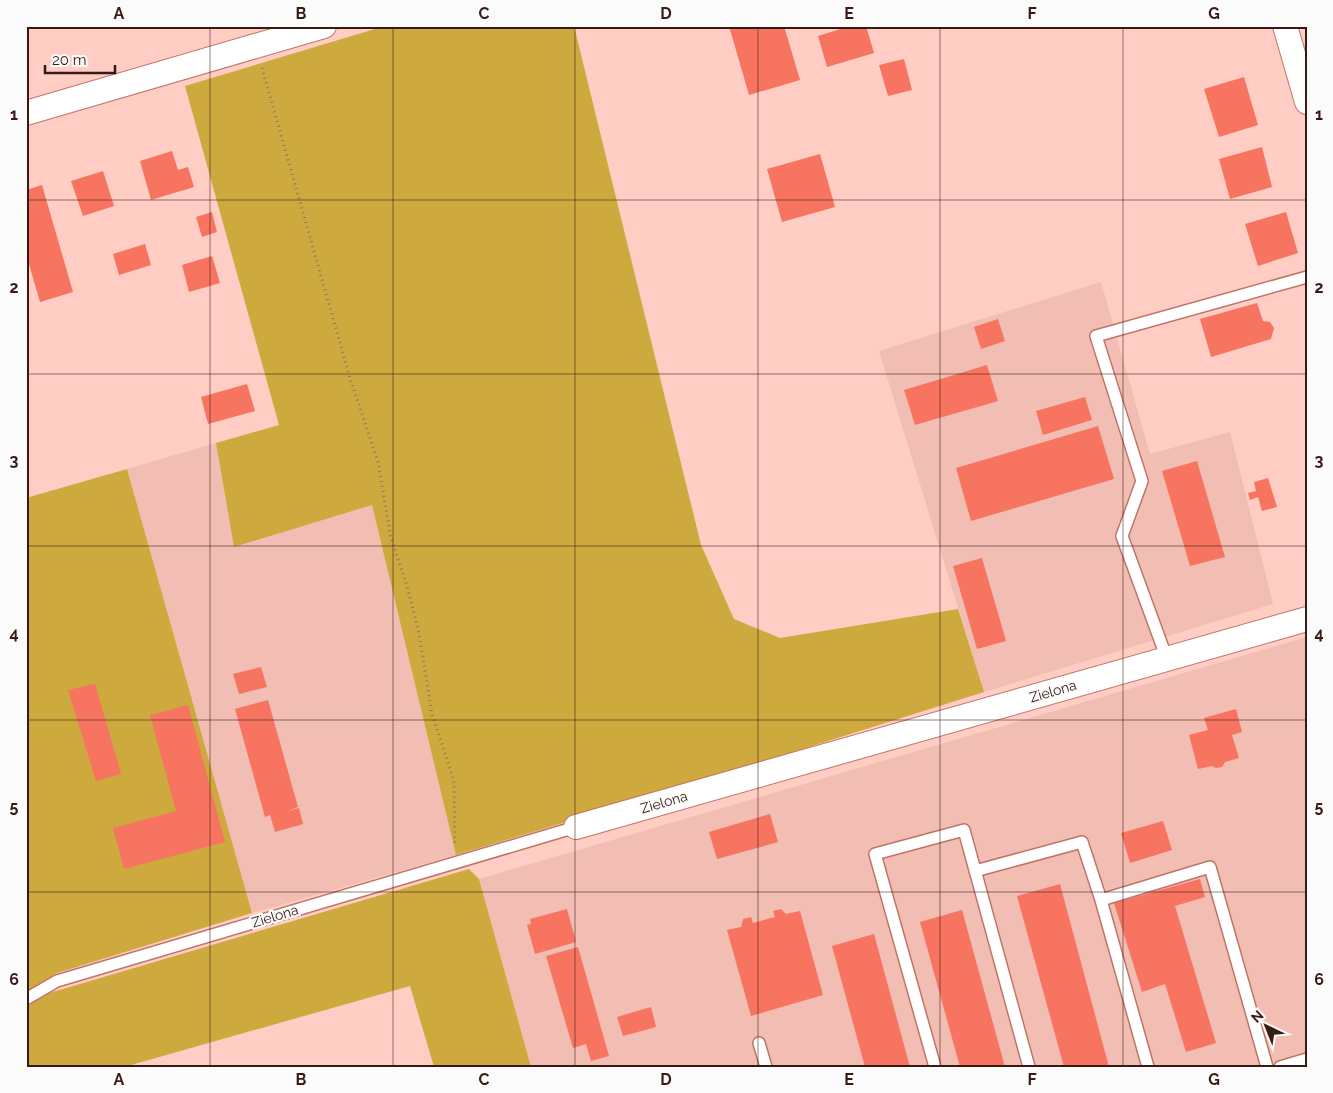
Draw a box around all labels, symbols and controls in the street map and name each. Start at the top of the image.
text: A [114,4,125,23]
text: B [296,4,307,23]
text: C [479,4,490,23]
text: D [660,4,672,23]
text: E [844,4,854,23]
text: F [1027,4,1037,23]
text: G [1208,4,1220,23]
scale bar [45,42,115,74]
text: 20 m [52,51,87,69]
text: 1 [10,105,18,124]
text: 1 [1315,105,1323,124]
text: 2 [9,278,19,297]
text: 2 [1314,278,1324,297]
text: 3 [10,451,19,470]
text: 3 [1315,451,1324,470]
text: 4 [9,624,19,643]
text: 4 [1314,624,1324,643]
street label: Zielona [1028,677,1078,705]
street label: Zielona [639,788,689,816]
text: 5 [10,797,19,816]
text: 5 [1315,797,1324,816]
street label: Zielona [250,901,300,931]
text: 6 [9,970,19,989]
text: 6 [1314,970,1324,989]
north arrow [1240,1000,1290,1050]
text: N [1248,1007,1266,1026]
text: A [114,1070,125,1089]
text: B [296,1070,307,1089]
text: C [479,1070,490,1089]
text: D [660,1070,672,1089]
text: E [844,1070,854,1089]
text: F [1027,1070,1037,1089]
text: G [1208,1070,1220,1089]

